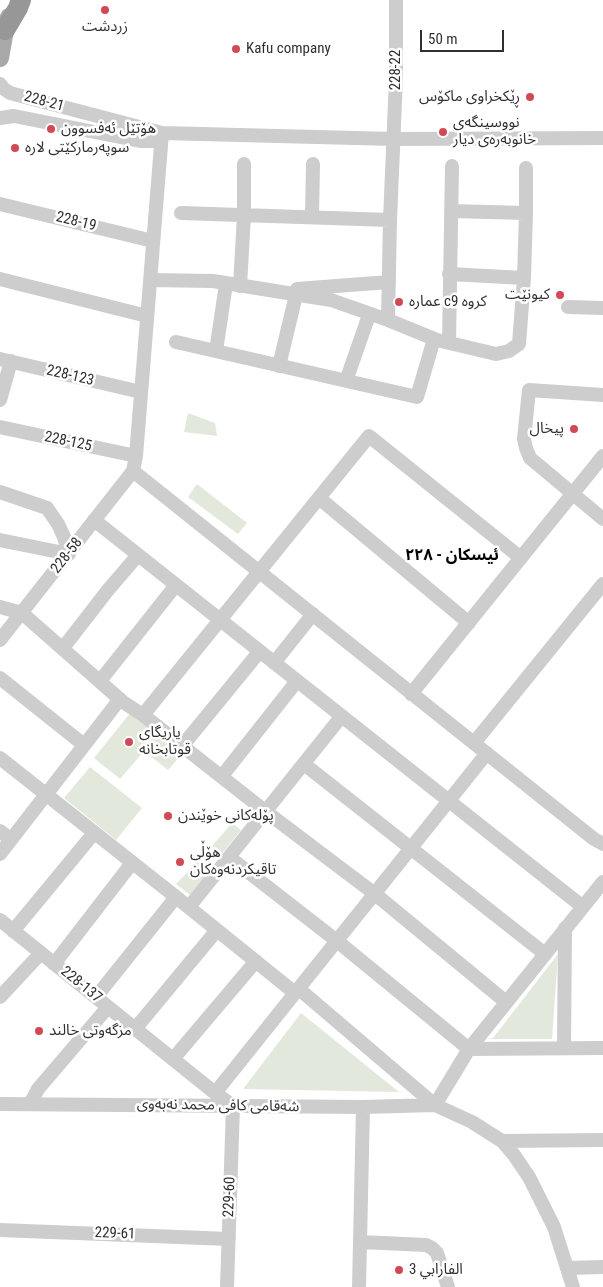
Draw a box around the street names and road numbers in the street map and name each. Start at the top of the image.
street label: 228-22 [387,50,405,90]
street label: 228-21 [22,88,66,116]
street label: 228-19 [54,208,98,236]
street label: 228-123 [45,362,95,390]
street label: 228-125 [43,428,93,456]
street label: 228-58 [47,534,87,578]
street label: 228-137 [57,963,105,1007]
street label: شەقامی کافی محمد نەبەوی [137,1096,299,1116]
street label: 229-60 [220,1176,240,1218]
street label: 229-61 [94,1224,136,1244]

